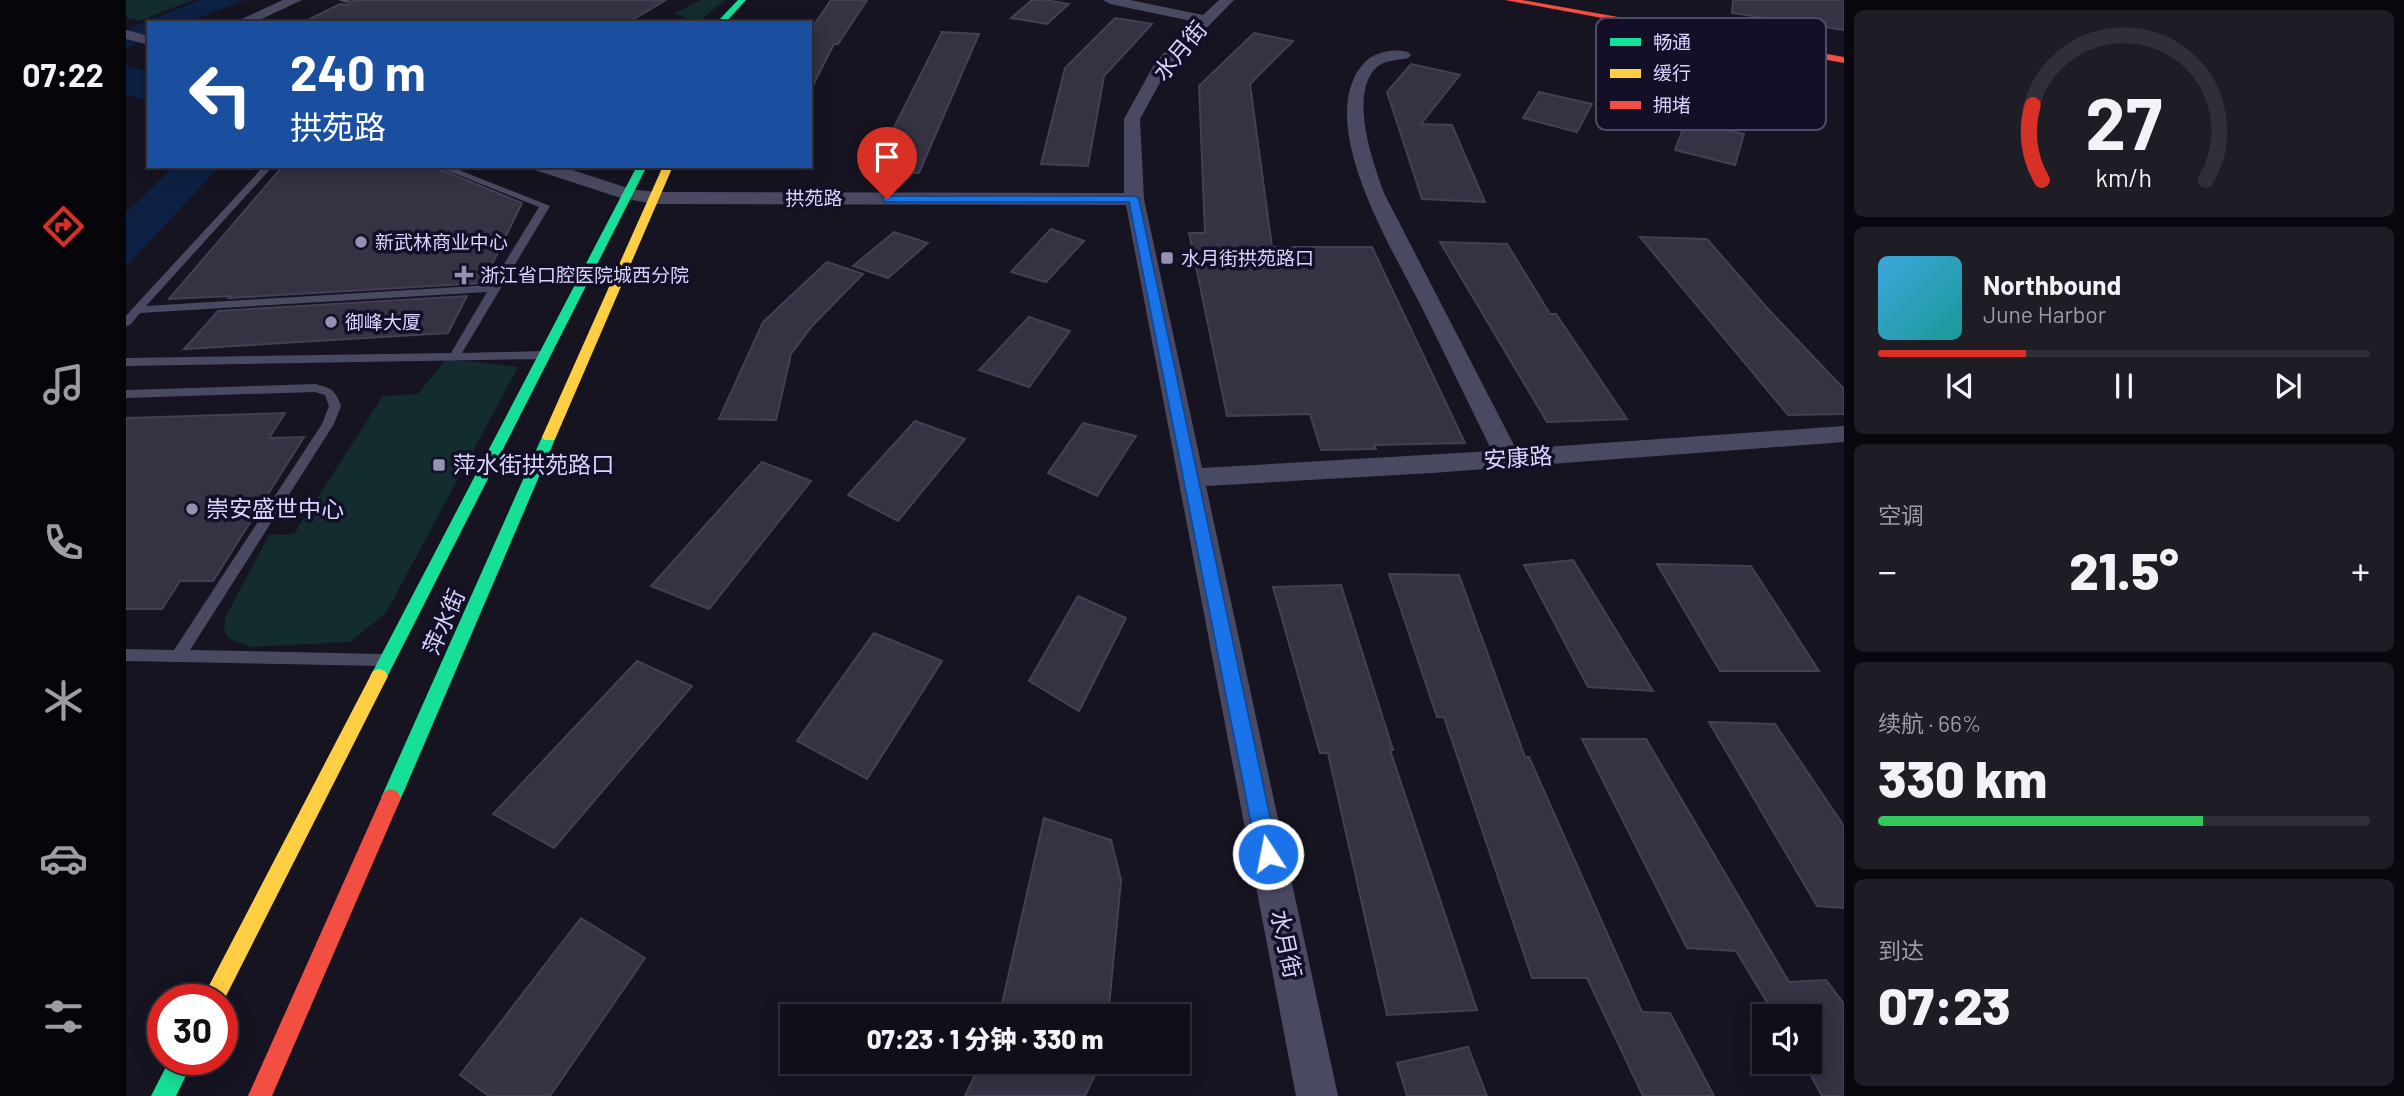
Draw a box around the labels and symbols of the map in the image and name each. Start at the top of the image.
street label: 水月街 [1146,15,1212,86]
legend [1596,18,1826,130]
text: 畅通 [1653,30,1691,53]
text: 缓行 [1653,61,1691,84]
text: 拥堵 [1653,93,1691,116]
pin [857,127,917,199]
street label: 拱苑路 [785,186,843,209]
place label: 新武林商业中心 [375,230,508,253]
marker: 新武林商业中心 [353,234,369,250]
place label: 水月街拱苑路口 [1181,246,1314,269]
marker: 水月街拱苑路口 [1159,250,1175,266]
place label: 浙江省口腔医院城西分院 [480,263,689,286]
marker: 浙江省口腔医院城西分院 [454,265,474,285]
place label: 御峰大厦 [345,310,421,333]
marker: 御峰大厦 [323,314,339,330]
street label: 安康路 [1483,441,1553,473]
place label: 萍水街拱苑路口 [453,450,614,478]
marker: 萍水街拱苑路口 [431,457,447,473]
place label: 崇安盛世中心 [206,494,344,522]
marker: 崇安盛世中心 [184,501,200,517]
street label: 萍水街 [416,584,470,659]
position arrow [1231,817,1305,891]
street label: 水月街 [1266,907,1308,980]
speed limit sign: 30 [147,984,238,1075]

